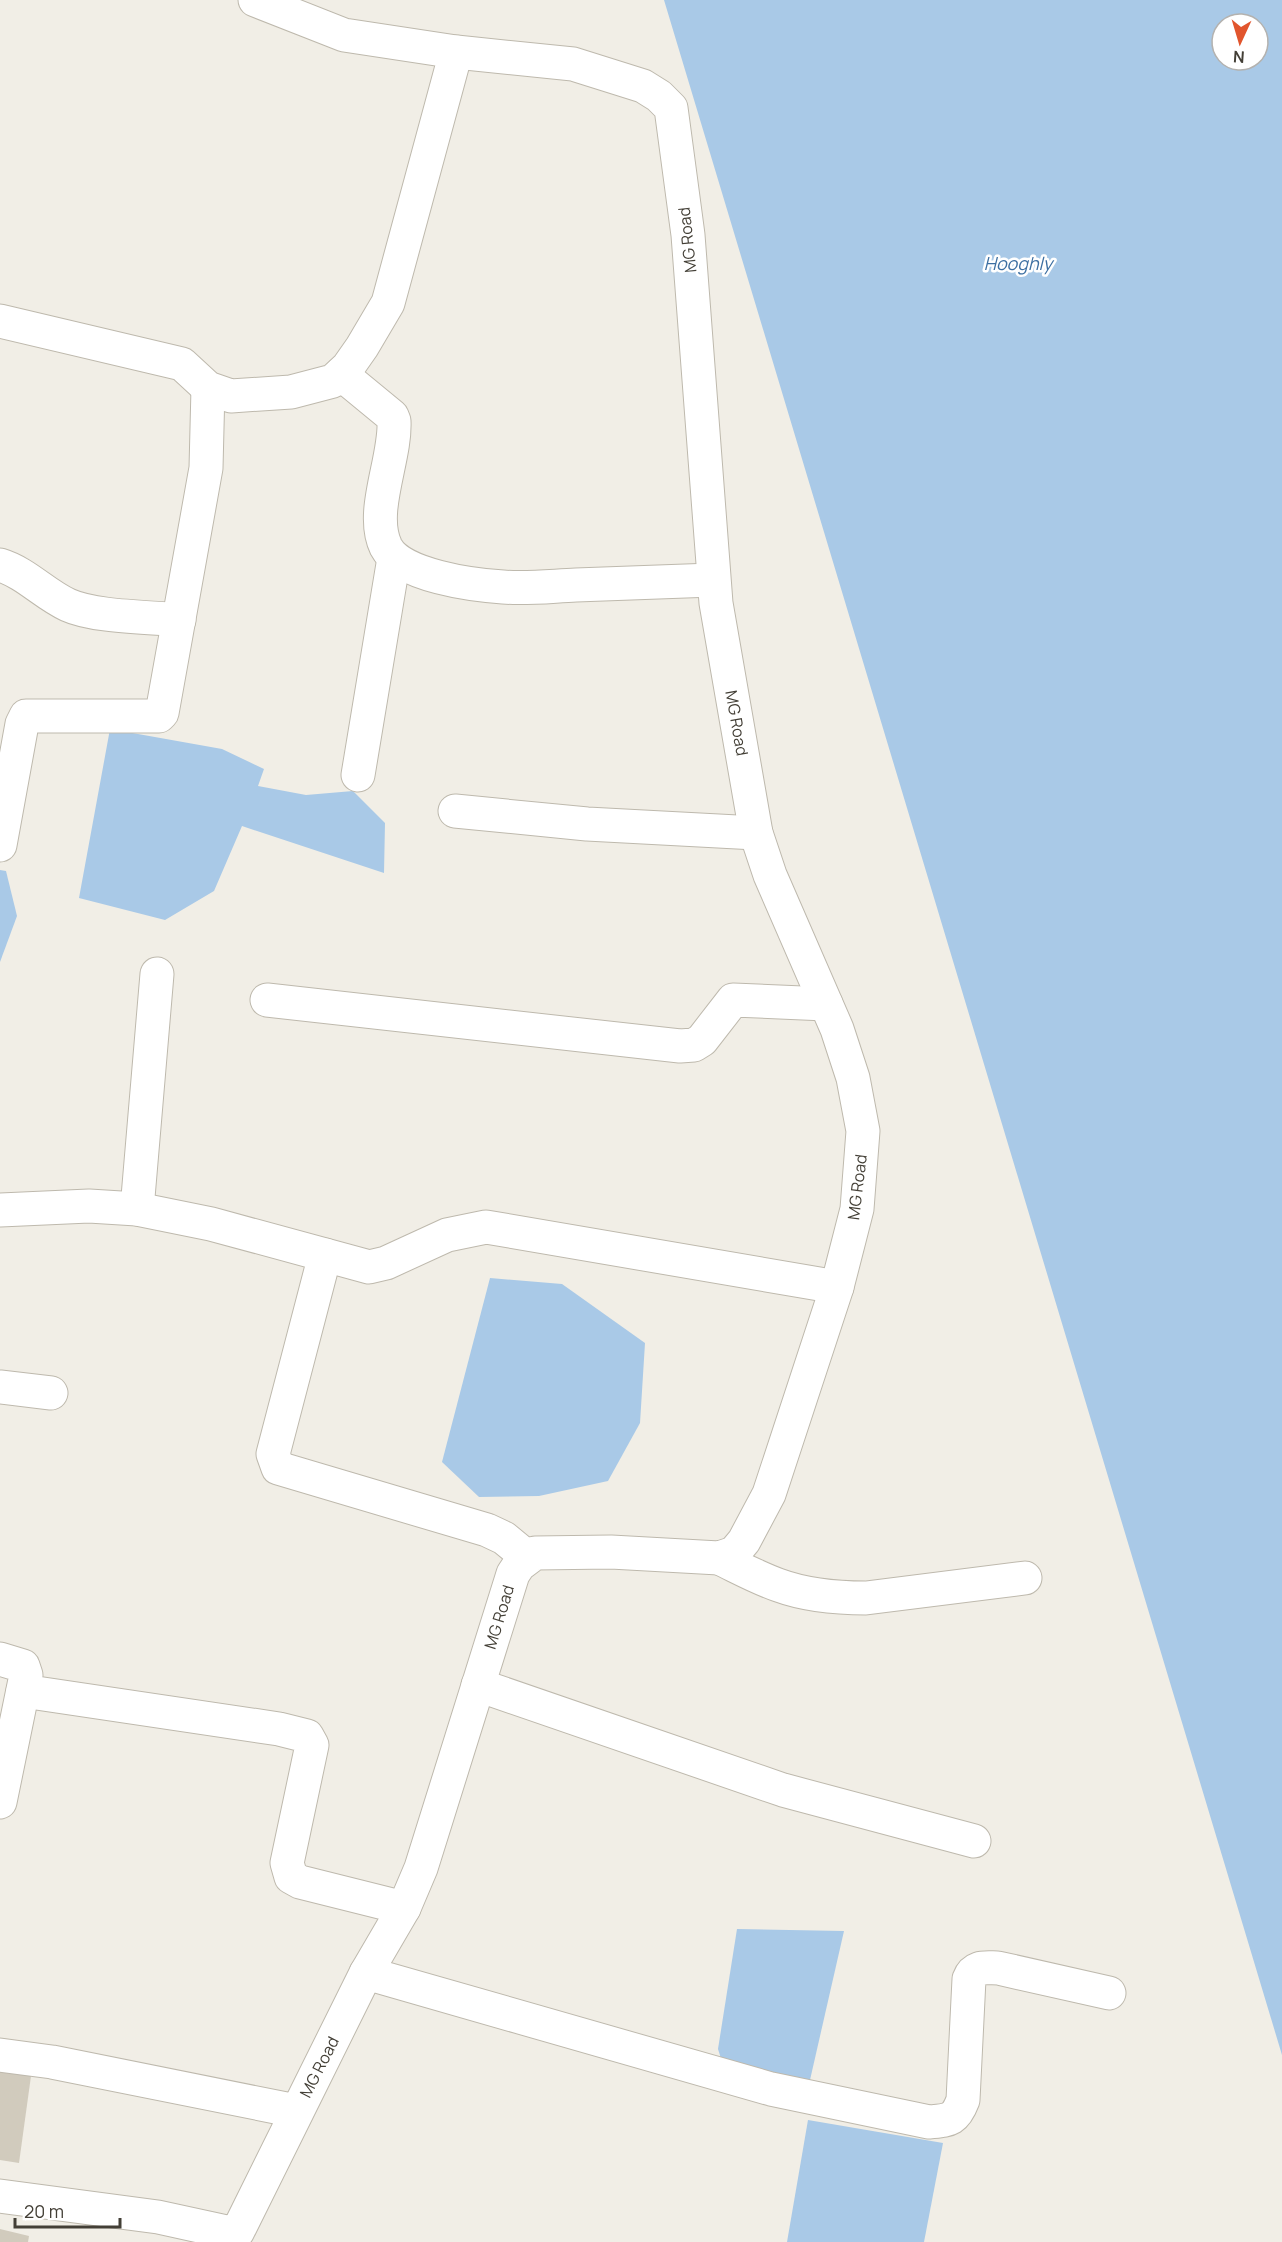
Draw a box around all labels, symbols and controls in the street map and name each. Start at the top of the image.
north arrow [1210,12,1270,72]
text: N [1232,46,1245,68]
street label: MG Road [673,206,701,274]
water label: Hooghly [984,251,1055,275]
street label: MG Road [720,689,754,757]
street label: MG Road [842,1153,872,1221]
street label: MG Road [479,1582,519,1652]
street label: MG Road [294,2033,344,2101]
scale bar [15,2191,120,2229]
text: 20 m [24,2199,64,2223]

